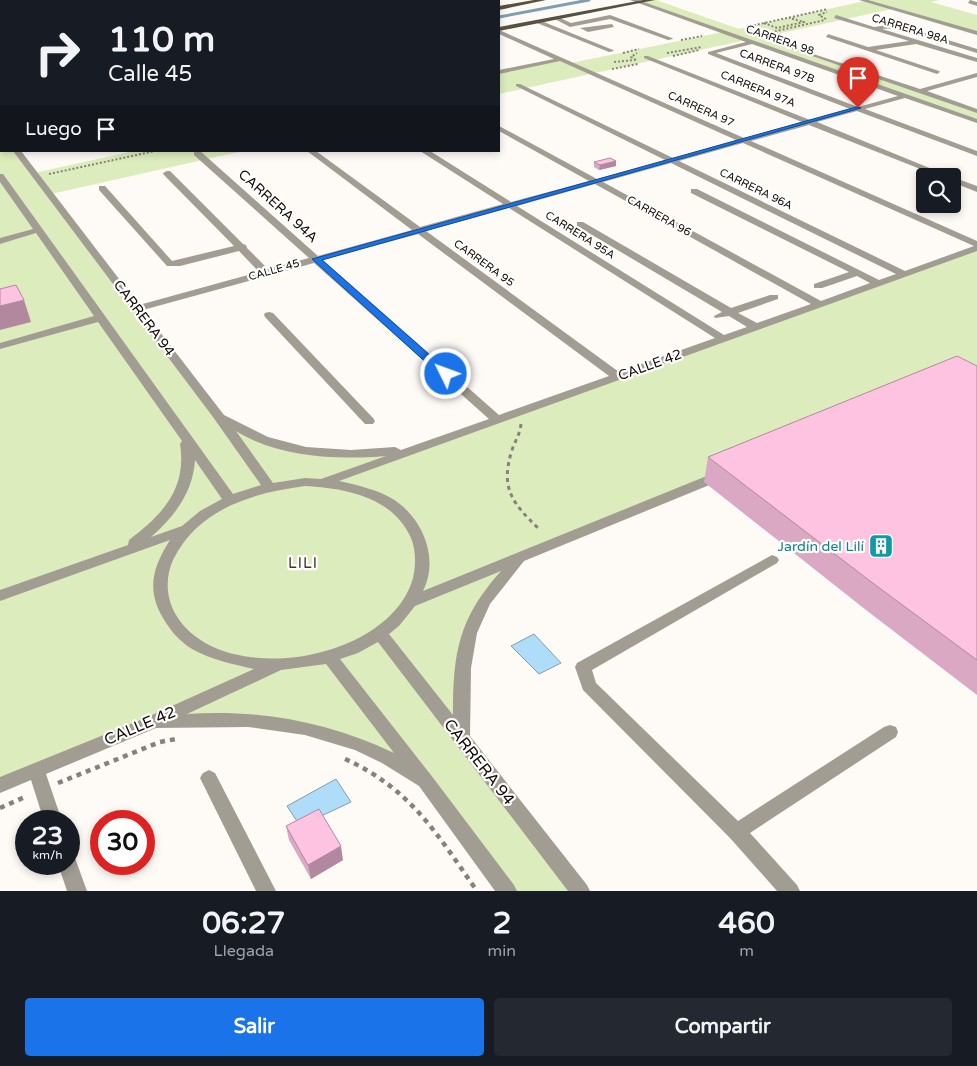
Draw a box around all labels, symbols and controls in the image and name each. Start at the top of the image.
street label: CARRERA 98A [870,11,950,47]
text: 110 m [108,19,215,61]
icon: right [25,20,90,85]
street label: CARRERA 98 [744,22,816,58]
street label: CARRERA 97B [738,46,817,86]
pin [837,57,879,108]
text: Calle 45 [108,61,192,87]
icon: arrive [844,64,872,92]
street label: CARRERA 97A [719,68,797,110]
street label: CARRERA 97 [666,89,736,129]
icon: arrive [92,115,120,143]
text: Luego [25,118,82,140]
street label: CARRERA 94A [235,166,321,246]
street label: CARRERA 96A [717,166,795,212]
map controls [916,168,961,213]
button: search [916,168,961,213]
street label: CARRERA 96 [625,193,693,239]
street label: CARRERA 95A [543,208,617,262]
street label: CARRERA 95 [451,237,517,289]
street label: CALLE 45 [247,257,301,283]
street label: CARRERA 94 [110,277,178,359]
street label: CALLE 42 [616,346,684,384]
position arrow [419,347,471,399]
building icon: Jardín del Lilí [868,533,894,559]
place label: Jardín del Lilí [778,538,865,555]
district label: LILI [288,554,318,572]
street label: CALLE 42 [101,702,179,750]
street label: CARRERA 94 [439,715,519,809]
speed limit sign: 30 [90,810,155,875]
text: 23 [32,821,63,851]
text: km/h [32,848,63,862]
text: 06:27 [202,905,285,942]
text: 2 [492,905,511,942]
text: 460 [718,905,775,942]
text: Llegada [214,941,274,961]
text: min [488,941,516,961]
text: m [739,941,754,961]
button: Salir [25,998,484,1056]
button: Compartir [494,998,952,1056]

